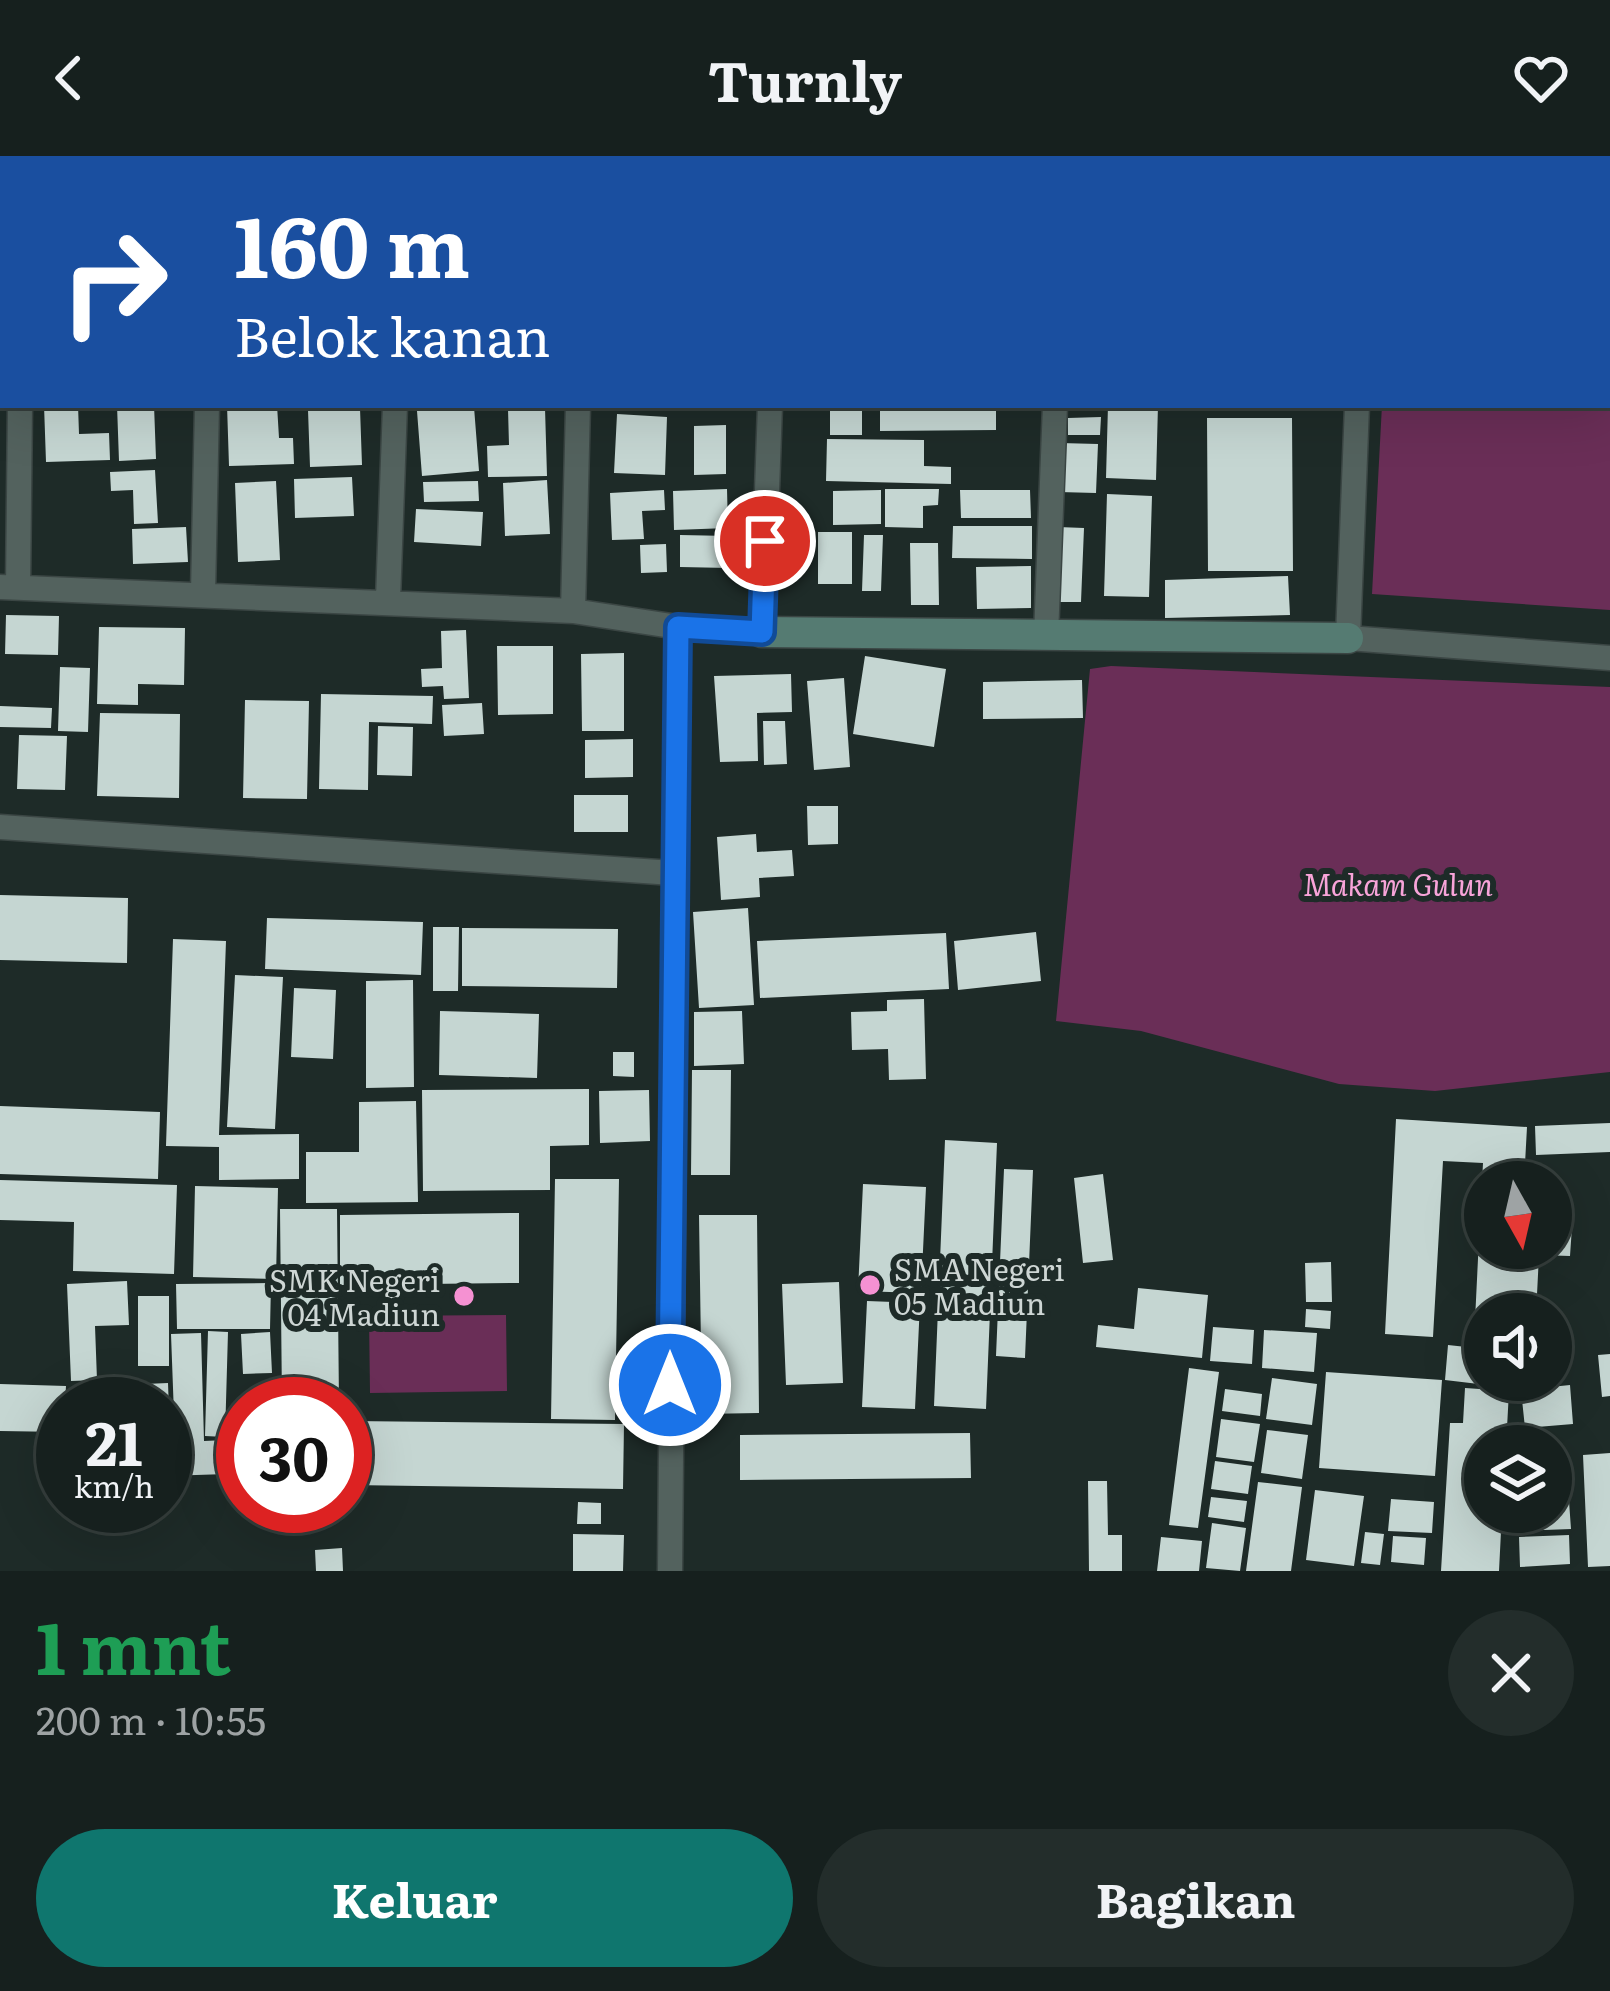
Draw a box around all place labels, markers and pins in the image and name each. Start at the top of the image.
pin [714,490,816,592]
place label: SMA Negeri 05 Madiun [894,1246,1065,1324]
place label: SMK Negeri 04 Madiun [269,1257,440,1335]
marker: SMA Negeri 05 Madiun [857,1272,883,1298]
marker: SMK Negeri 04 Madiun [451,1283,477,1309]

